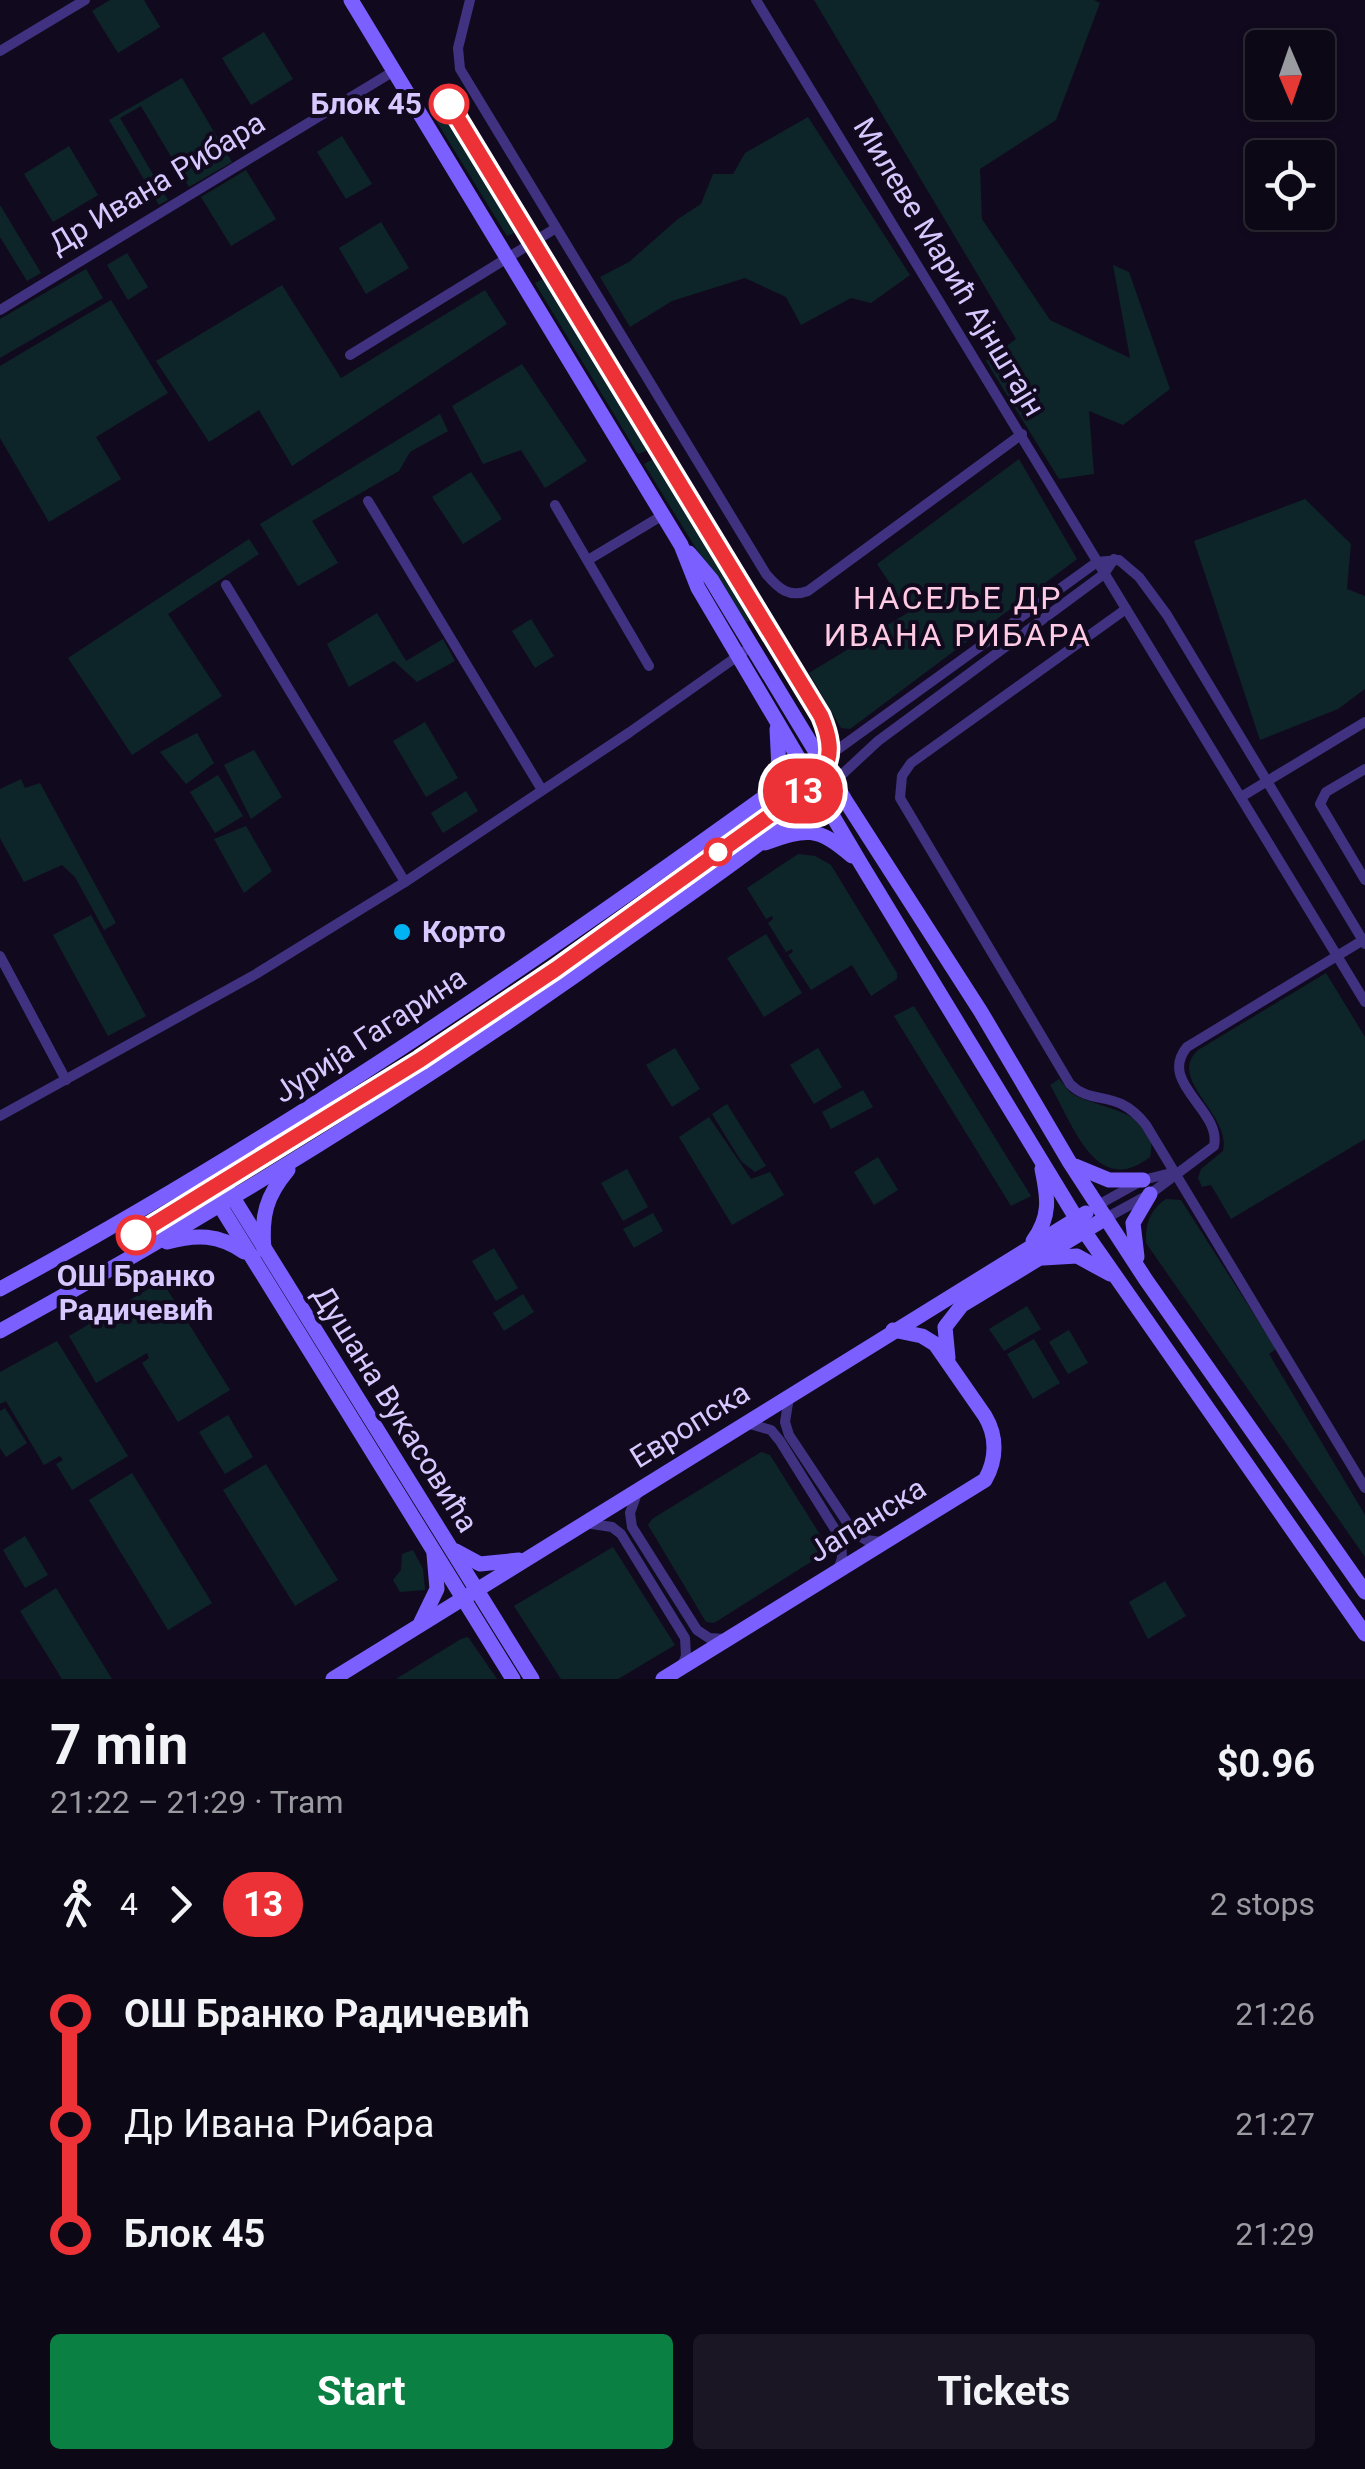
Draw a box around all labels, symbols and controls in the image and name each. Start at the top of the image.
north arrow [1245,30,1335,120]
map controls [1245,30,1335,230]
marker: Блок 45 [430,85,468,123]
place label: Блок 45 [310,86,422,121]
street label: Др Ивана Рибара [43,104,271,261]
street label: Милеве Марић Ајнштајн [846,111,1052,422]
button: locate [1245,140,1335,230]
district label: НАСЕЉЕ ДР ИВАНА РИБАРА [824,579,1092,654]
line badge: 13 [758,758,848,824]
text: 13 [783,771,823,812]
unlabelled marker [705,839,731,865]
place label: Корто [422,914,506,949]
marker: Корто [391,921,413,943]
street label: Јурија Гагарина [267,959,473,1110]
marker: ОШ Бранко Радичевић [117,1216,155,1254]
place label: ОШ Бранко Радичевић [57,1258,215,1327]
street label: Душана Вукасовића [305,1279,486,1539]
street label: Европска [624,1374,756,1475]
street label: Јапанска [801,1470,932,1569]
text: 7 min [50,1713,188,1777]
text: $0.96 [1217,1742,1315,1786]
text: 21:22 – 21:29 · Tram [50,1783,343,1821]
icon: walk [50,1877,105,1932]
icon: forward [153,1877,208,1932]
text: 13 [243,1884,283,1925]
text: 4 [120,1885,138,1923]
text: 2 stops [1210,1885,1315,1923]
text: ОШ Бранко Радичевић [124,1992,530,2036]
text: 21:26 [1235,1995,1315,2033]
text: Др Ивана Рибара [124,2102,434,2146]
text: 21:27 [1235,2105,1315,2143]
text: Блок 45 [124,2212,265,2256]
text: 21:29 [1235,2215,1315,2253]
button: Start [50,2334,673,2449]
button: Tickets [693,2334,1315,2449]

